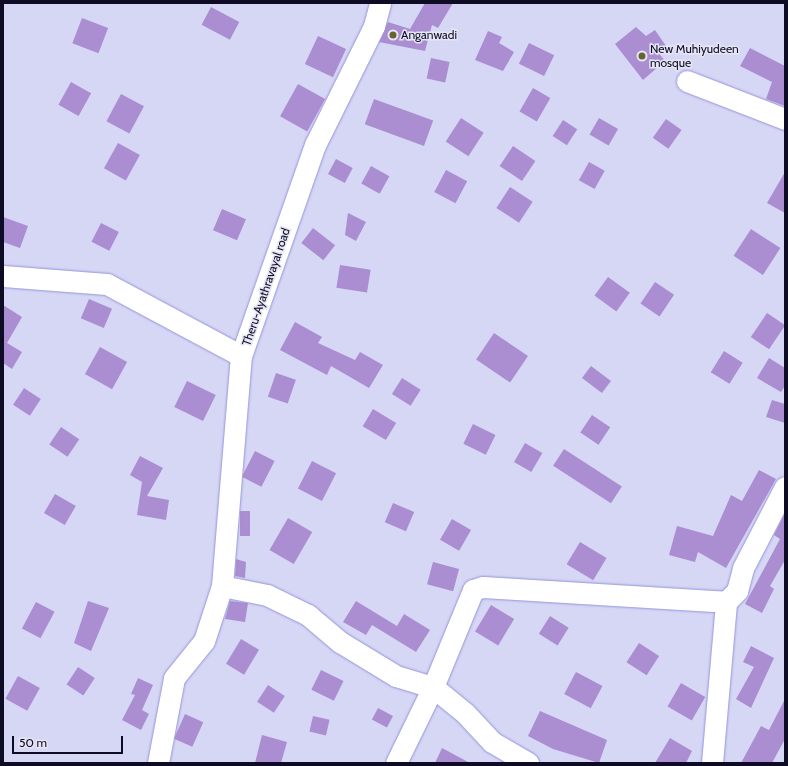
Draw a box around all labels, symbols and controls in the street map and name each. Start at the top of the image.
place label: Anganwadi [401,28,457,42]
marker: Anganwadi [388,30,398,40]
place label: New Muhiyudeen mosque [650,42,739,70]
marker: New Muhiyudeen mosque [637,51,647,61]
street label: Theru-Ayathravayal road [239,226,293,348]
scale bar [14,728,125,754]
text: 50 m [19,735,47,750]

